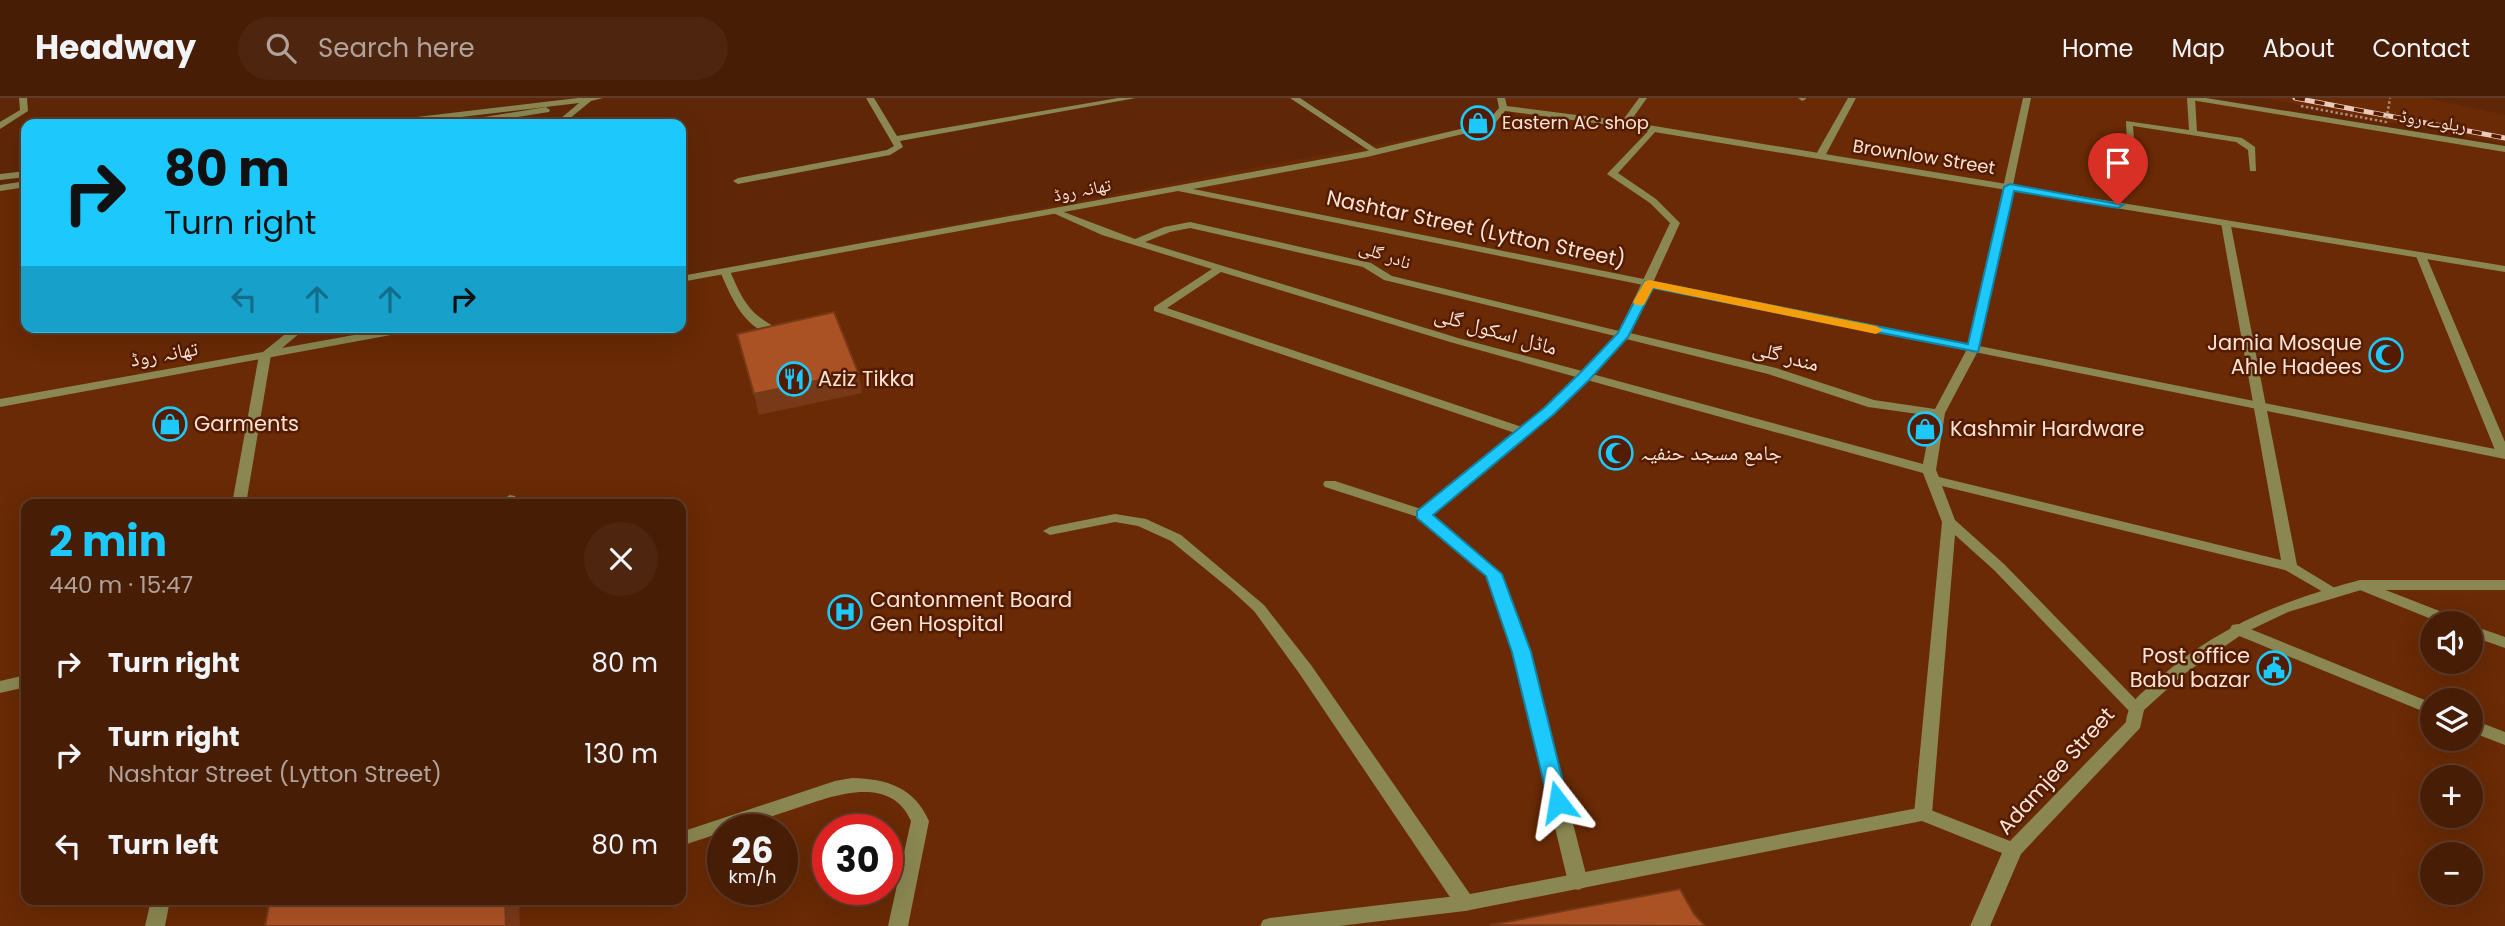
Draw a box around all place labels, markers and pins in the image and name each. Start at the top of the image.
shop icon: Eastern AC shop [1459,104,1497,142]
place label: Eastern AC shop [1502,110,1649,135]
pin [2088,133,2148,205]
place label: Jamia Mosque Ahle Hadees [2207,328,2362,381]
mosque icon: Jamia Mosque Ahle Hadees [2367,336,2405,374]
restaurant icon: Aziz Tikka [775,360,813,398]
place label: Aziz Tikka [818,364,914,393]
shop icon: Garments [151,405,189,443]
place label: Garments [194,409,299,438]
shop icon: Kashmir Hardware [1906,410,1944,448]
place label: Kashmir Hardware [1950,414,2144,443]
mosque icon: جامع مسجد حنفیہ [1597,434,1635,472]
place label: جامع مسجد حنفیہ [1640,438,1782,467]
place label: Cantonment Board Gen Hospital [870,585,1072,638]
hospital icon: Cantonment Board Gen Hospital [826,593,864,631]
place label: Post office Babu bazar [2130,641,2250,694]
public building icon: Post office Babu bazar [2255,649,2293,687]

